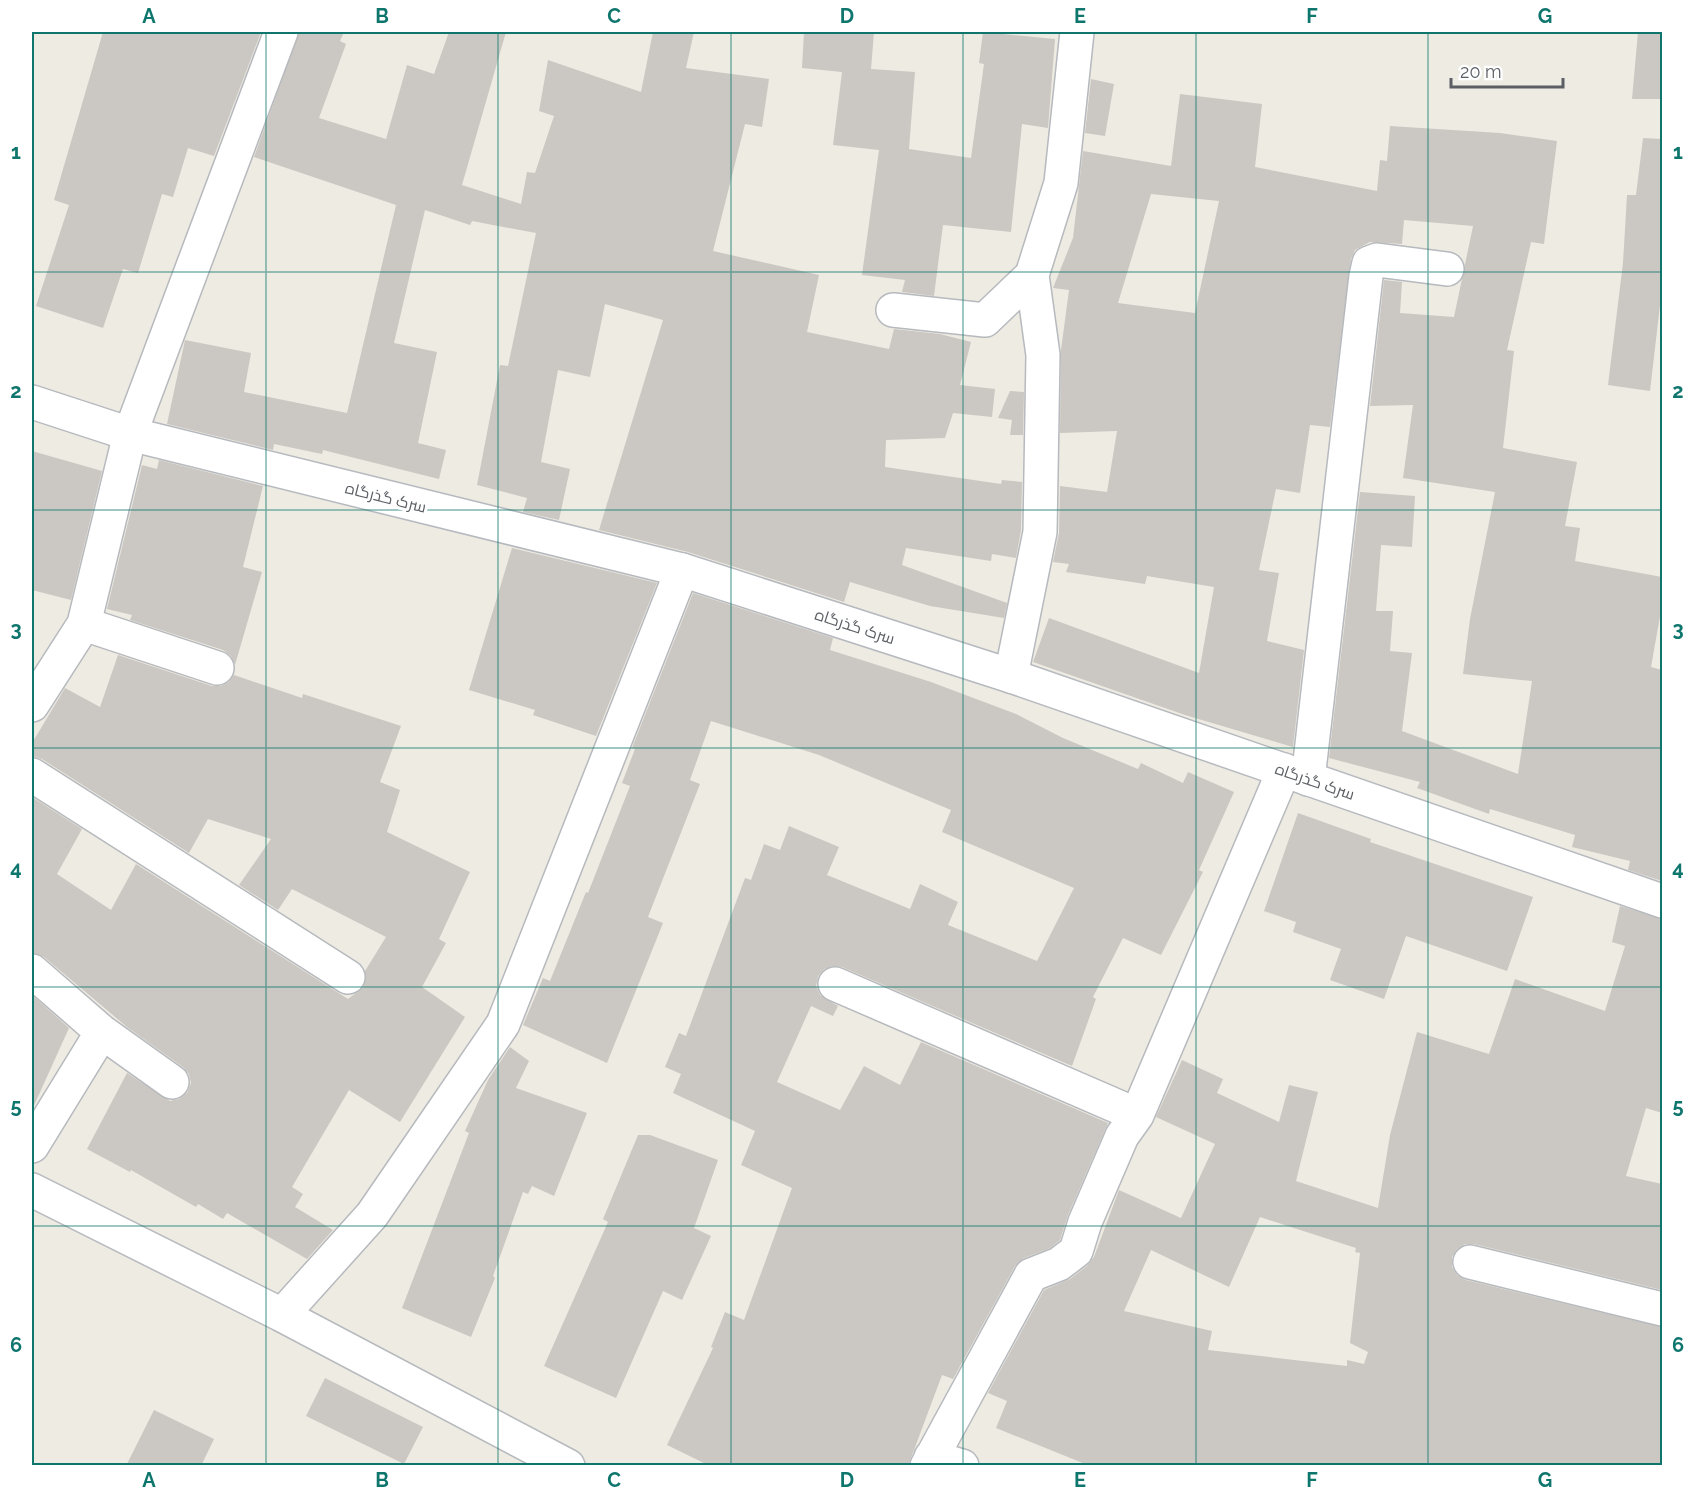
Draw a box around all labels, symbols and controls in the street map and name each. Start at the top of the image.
text: A [142,4,156,28]
text: B [375,4,389,28]
text: C [607,4,621,28]
text: D [840,4,854,28]
text: E [1074,4,1086,28]
text: F [1306,4,1318,28]
text: G [1538,4,1552,28]
scale bar [1451,51,1564,89]
text: 20 m [1460,61,1502,82]
text: 1 [11,140,21,164]
text: 1 [1673,140,1683,164]
text: 2 [10,379,22,403]
text: 2 [1672,379,1684,403]
street label: سرک گذرگاه [343,478,428,517]
street label: سرک گذرگاه [813,605,897,648]
text: 3 [10,617,22,641]
text: 3 [1672,617,1684,641]
street label: سرک گذرگاه [1273,759,1357,804]
text: 4 [10,856,22,880]
text: 4 [1672,856,1684,880]
text: 5 [10,1094,22,1118]
text: 5 [1672,1094,1684,1118]
text: 6 [10,1333,22,1357]
text: 6 [1672,1333,1684,1357]
text: A [142,1468,156,1492]
text: B [375,1468,389,1492]
text: C [607,1468,621,1492]
text: D [840,1468,854,1492]
text: E [1074,1468,1086,1492]
text: F [1306,1468,1318,1492]
text: G [1538,1468,1552,1492]

